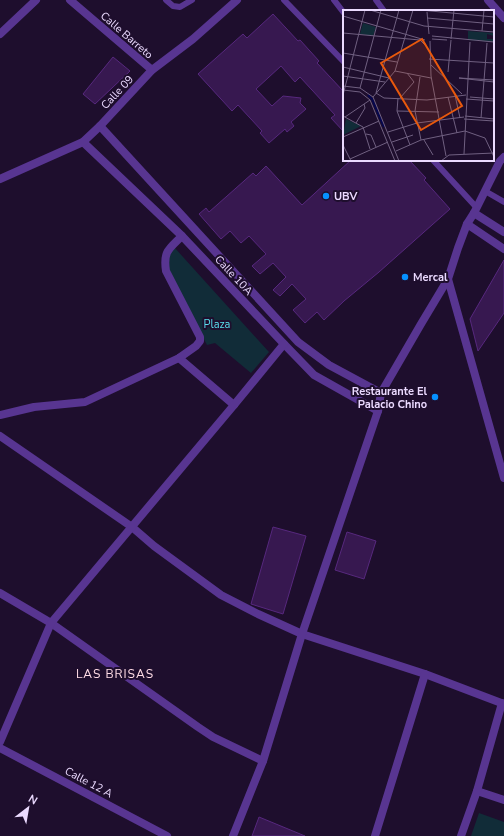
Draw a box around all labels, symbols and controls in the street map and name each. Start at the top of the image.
street label: Calle Barreto [97,8,156,62]
inset map [343,10,494,161]
street label: Calle 09 [98,72,137,113]
place label: UBV [334,189,358,204]
marker: UBV [321,191,331,201]
street label: Calle 10A [211,252,256,299]
place label: Mercal [413,270,448,285]
marker: Mercal [400,272,410,282]
park label: Plaza [204,317,231,332]
place label: Restaurante El Palacio Chino [352,384,427,412]
marker: Restaurante El Palacio Chino [430,392,440,402]
district label: LAS BRISAS [76,666,154,682]
street label: Calle 12 A [62,764,115,801]
north arrow [8,788,48,828]
text: N [26,791,40,808]

